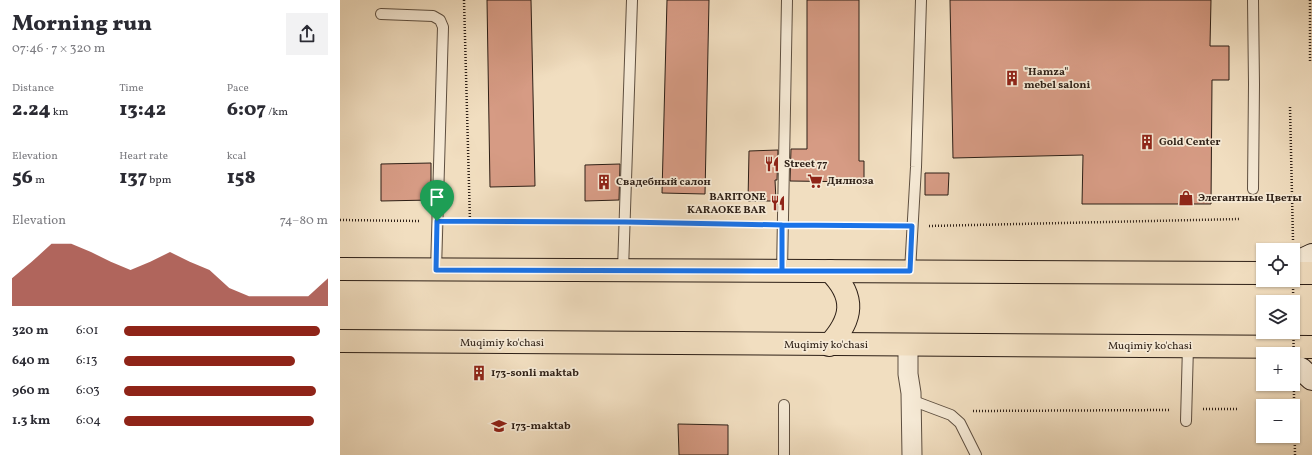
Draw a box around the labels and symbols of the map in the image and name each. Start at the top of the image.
place label: "Hamza" mebel saloni [1024,65,1091,93]
building icon: "Hamza" mebel saloni [1003,69,1021,87]
building icon: Gold Center [1138,133,1156,151]
place label: Gold Center [1159,135,1221,150]
restaurant icon: Street 77 [763,155,781,173]
place label: Street 77 [784,157,828,172]
supermarket icon: Дилноза [806,172,824,190]
building icon: Свадебный салон [595,173,613,191]
place label: Дилноза [827,174,874,189]
place label: Свадебный салон [616,175,711,190]
pin [420,180,454,221]
shop icon: Элегантные Цветы [1177,189,1195,207]
place label: BARITONE KARAOKE BAR [687,190,766,218]
place label: Элегантные Цветы [1198,191,1302,206]
restaurant icon: BARITONE KARAOKE BAR [769,194,787,212]
street label: Muqimiy ko'chasi [460,336,544,351]
street label: Muqimiy ko'chasi [784,338,868,353]
street label: Muqimiy ko'chasi [1108,339,1192,354]
building icon: 173-sonli maktab [470,364,488,382]
place label: 173-sonli maktab [491,366,579,381]
school or university icon: 173-maktab [490,417,508,435]
place label: 173-maktab [511,419,571,434]

